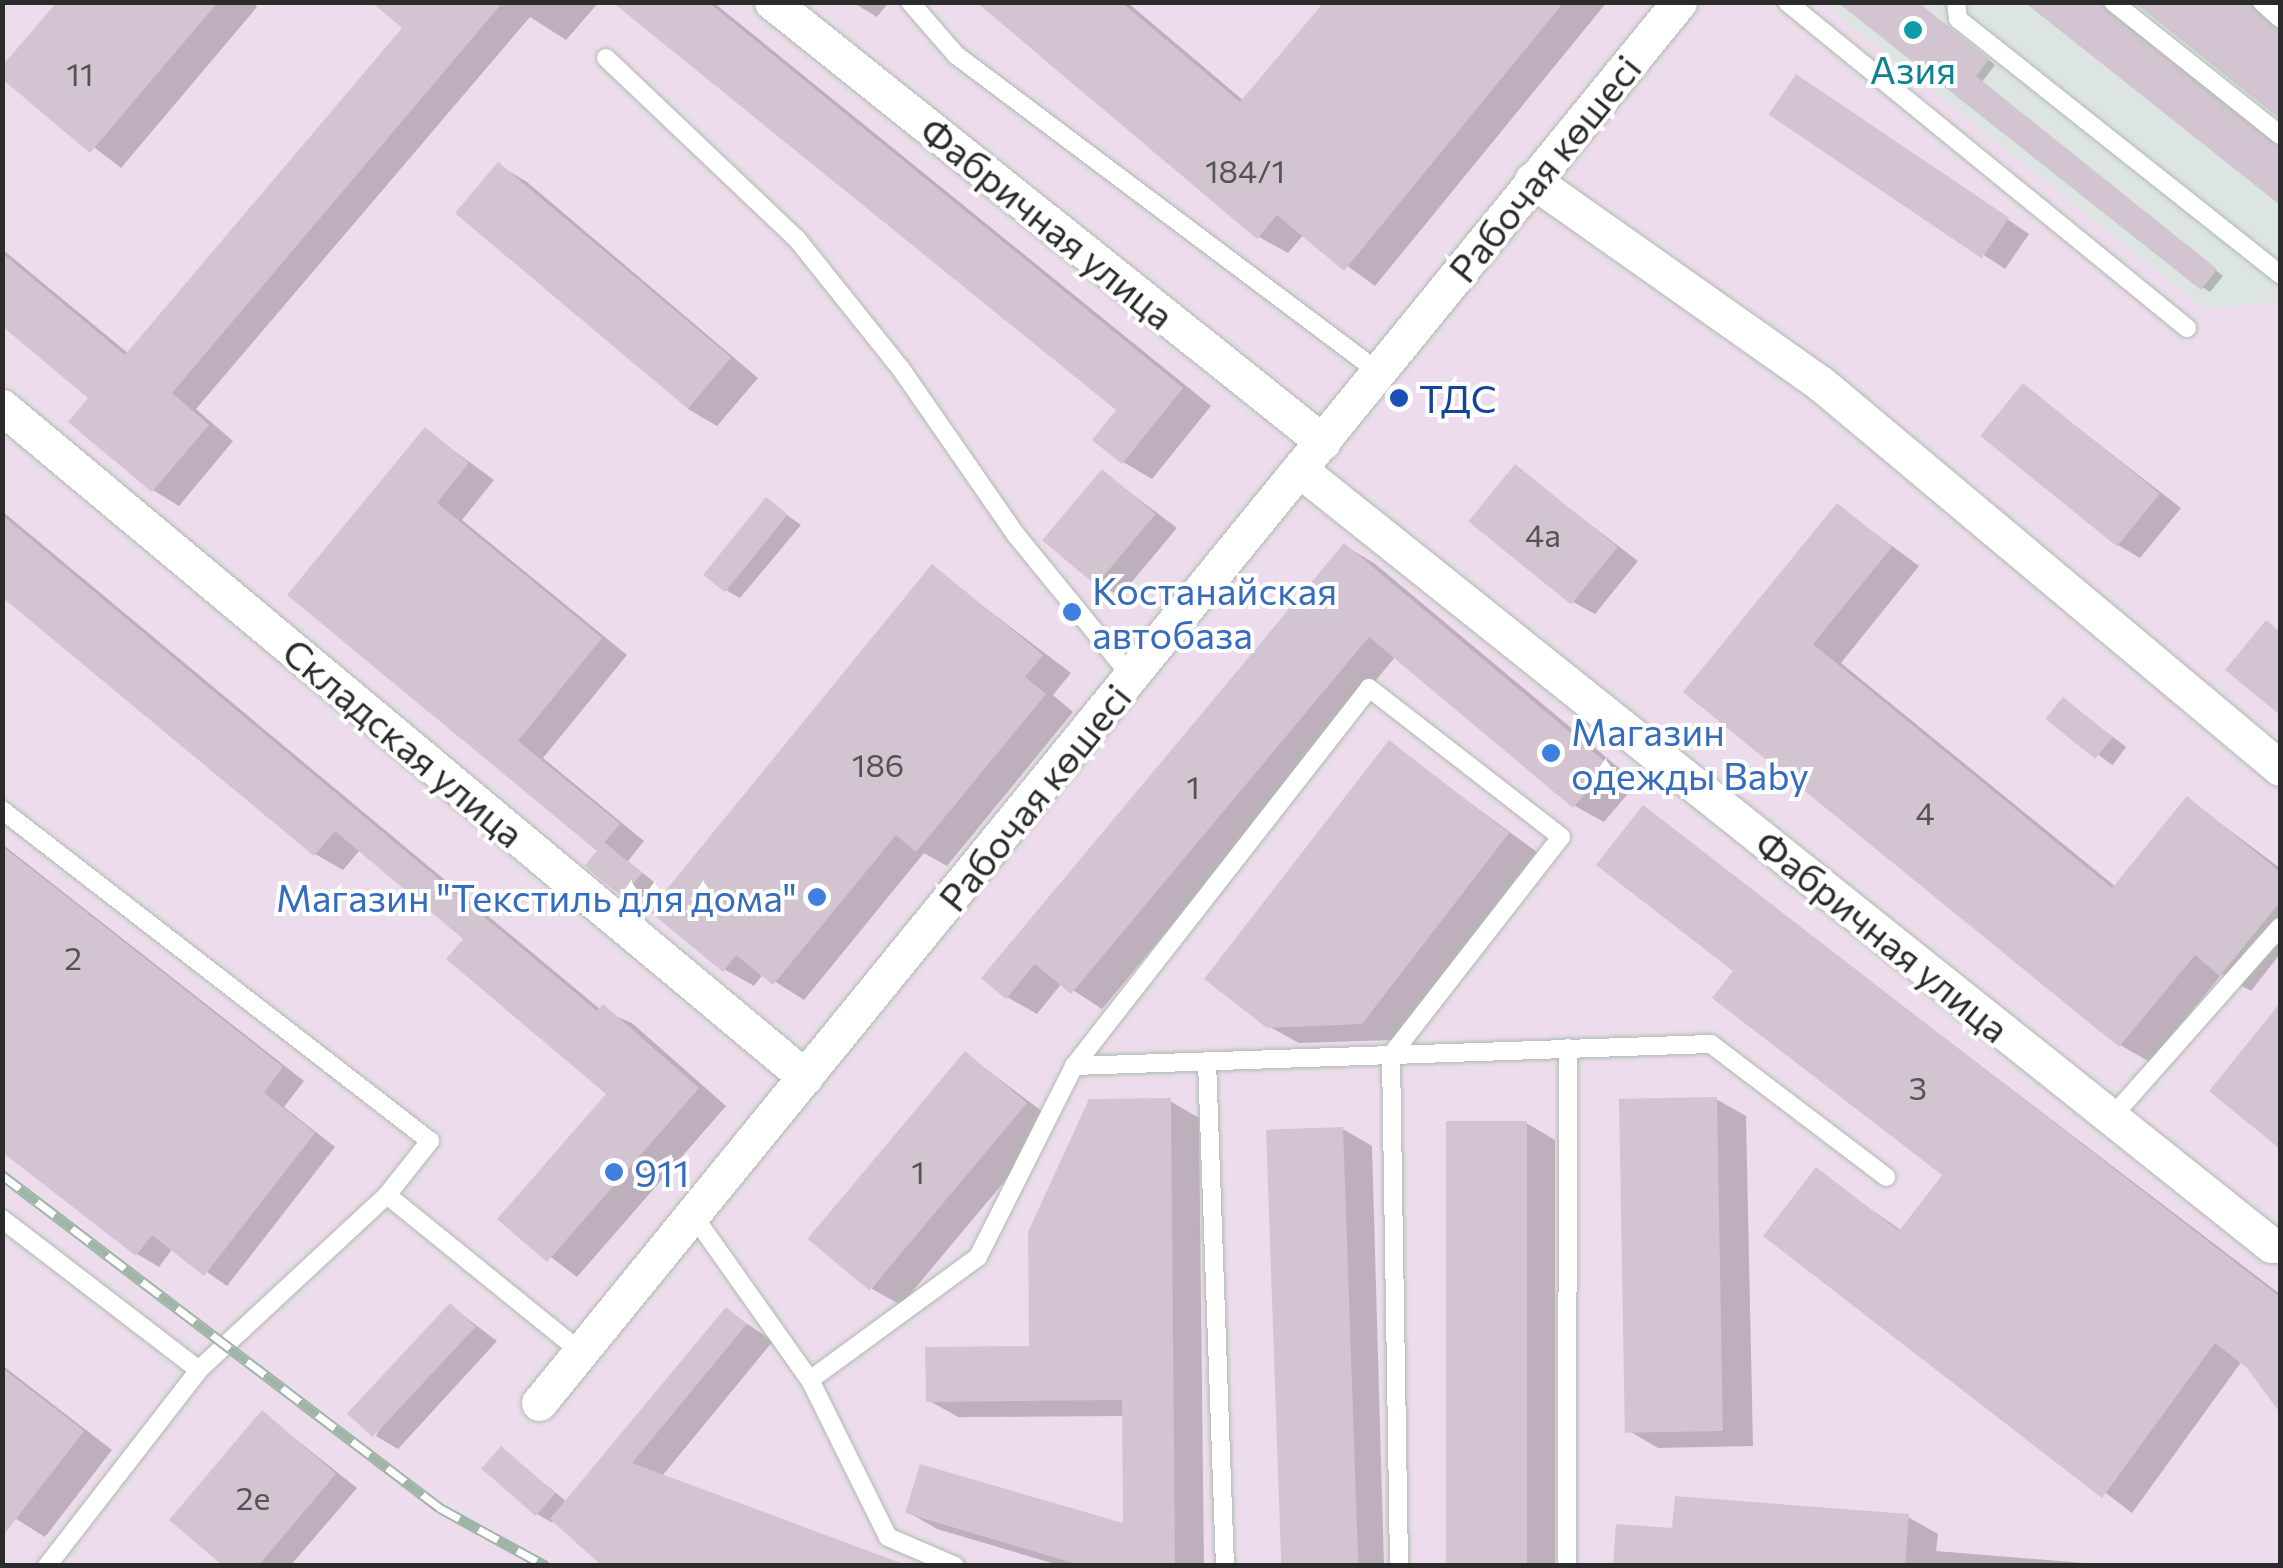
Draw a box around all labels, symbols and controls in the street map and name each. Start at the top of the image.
marker: Азия [1902,19,1924,41]
street label: Рабочая көшесі [1439,45,1649,291]
place label: Азия [1870,46,1956,92]
house number: 11 [66,54,94,92]
street label: Фабричная улица [912,106,1184,338]
house number: 184/1 [1205,151,1285,189]
place label: ТДС [1419,375,1497,421]
marker: ТДС [1388,387,1410,409]
house number: 4а [1525,515,1561,553]
place label: Костанайская автобаза [1092,567,1337,656]
marker: Костанайская автобаза [1061,601,1083,623]
street label: Складская улица [274,628,534,856]
street label: Рабочая көшесі [929,674,1139,920]
place label: Магазин одежды Baby [1571,708,1809,798]
marker: Магазин одежды Baby [1540,742,1562,764]
house number: 186 [852,745,904,783]
house number: 1 [1186,767,1200,805]
house number: 4 [1915,793,1935,831]
street label: Фабричная улица [1747,819,2019,1051]
place label: Магазин "Текстиль для дома" [276,874,797,920]
marker: Магазин "Текстиль для дома" [806,886,828,908]
house number: 2 [64,938,82,976]
house number: 3 [1909,1068,1927,1106]
place label: 911 [634,1149,690,1195]
house number: 1 [911,1152,925,1190]
marker: 911 [603,1161,625,1183]
house number: 2е [236,1478,270,1516]

